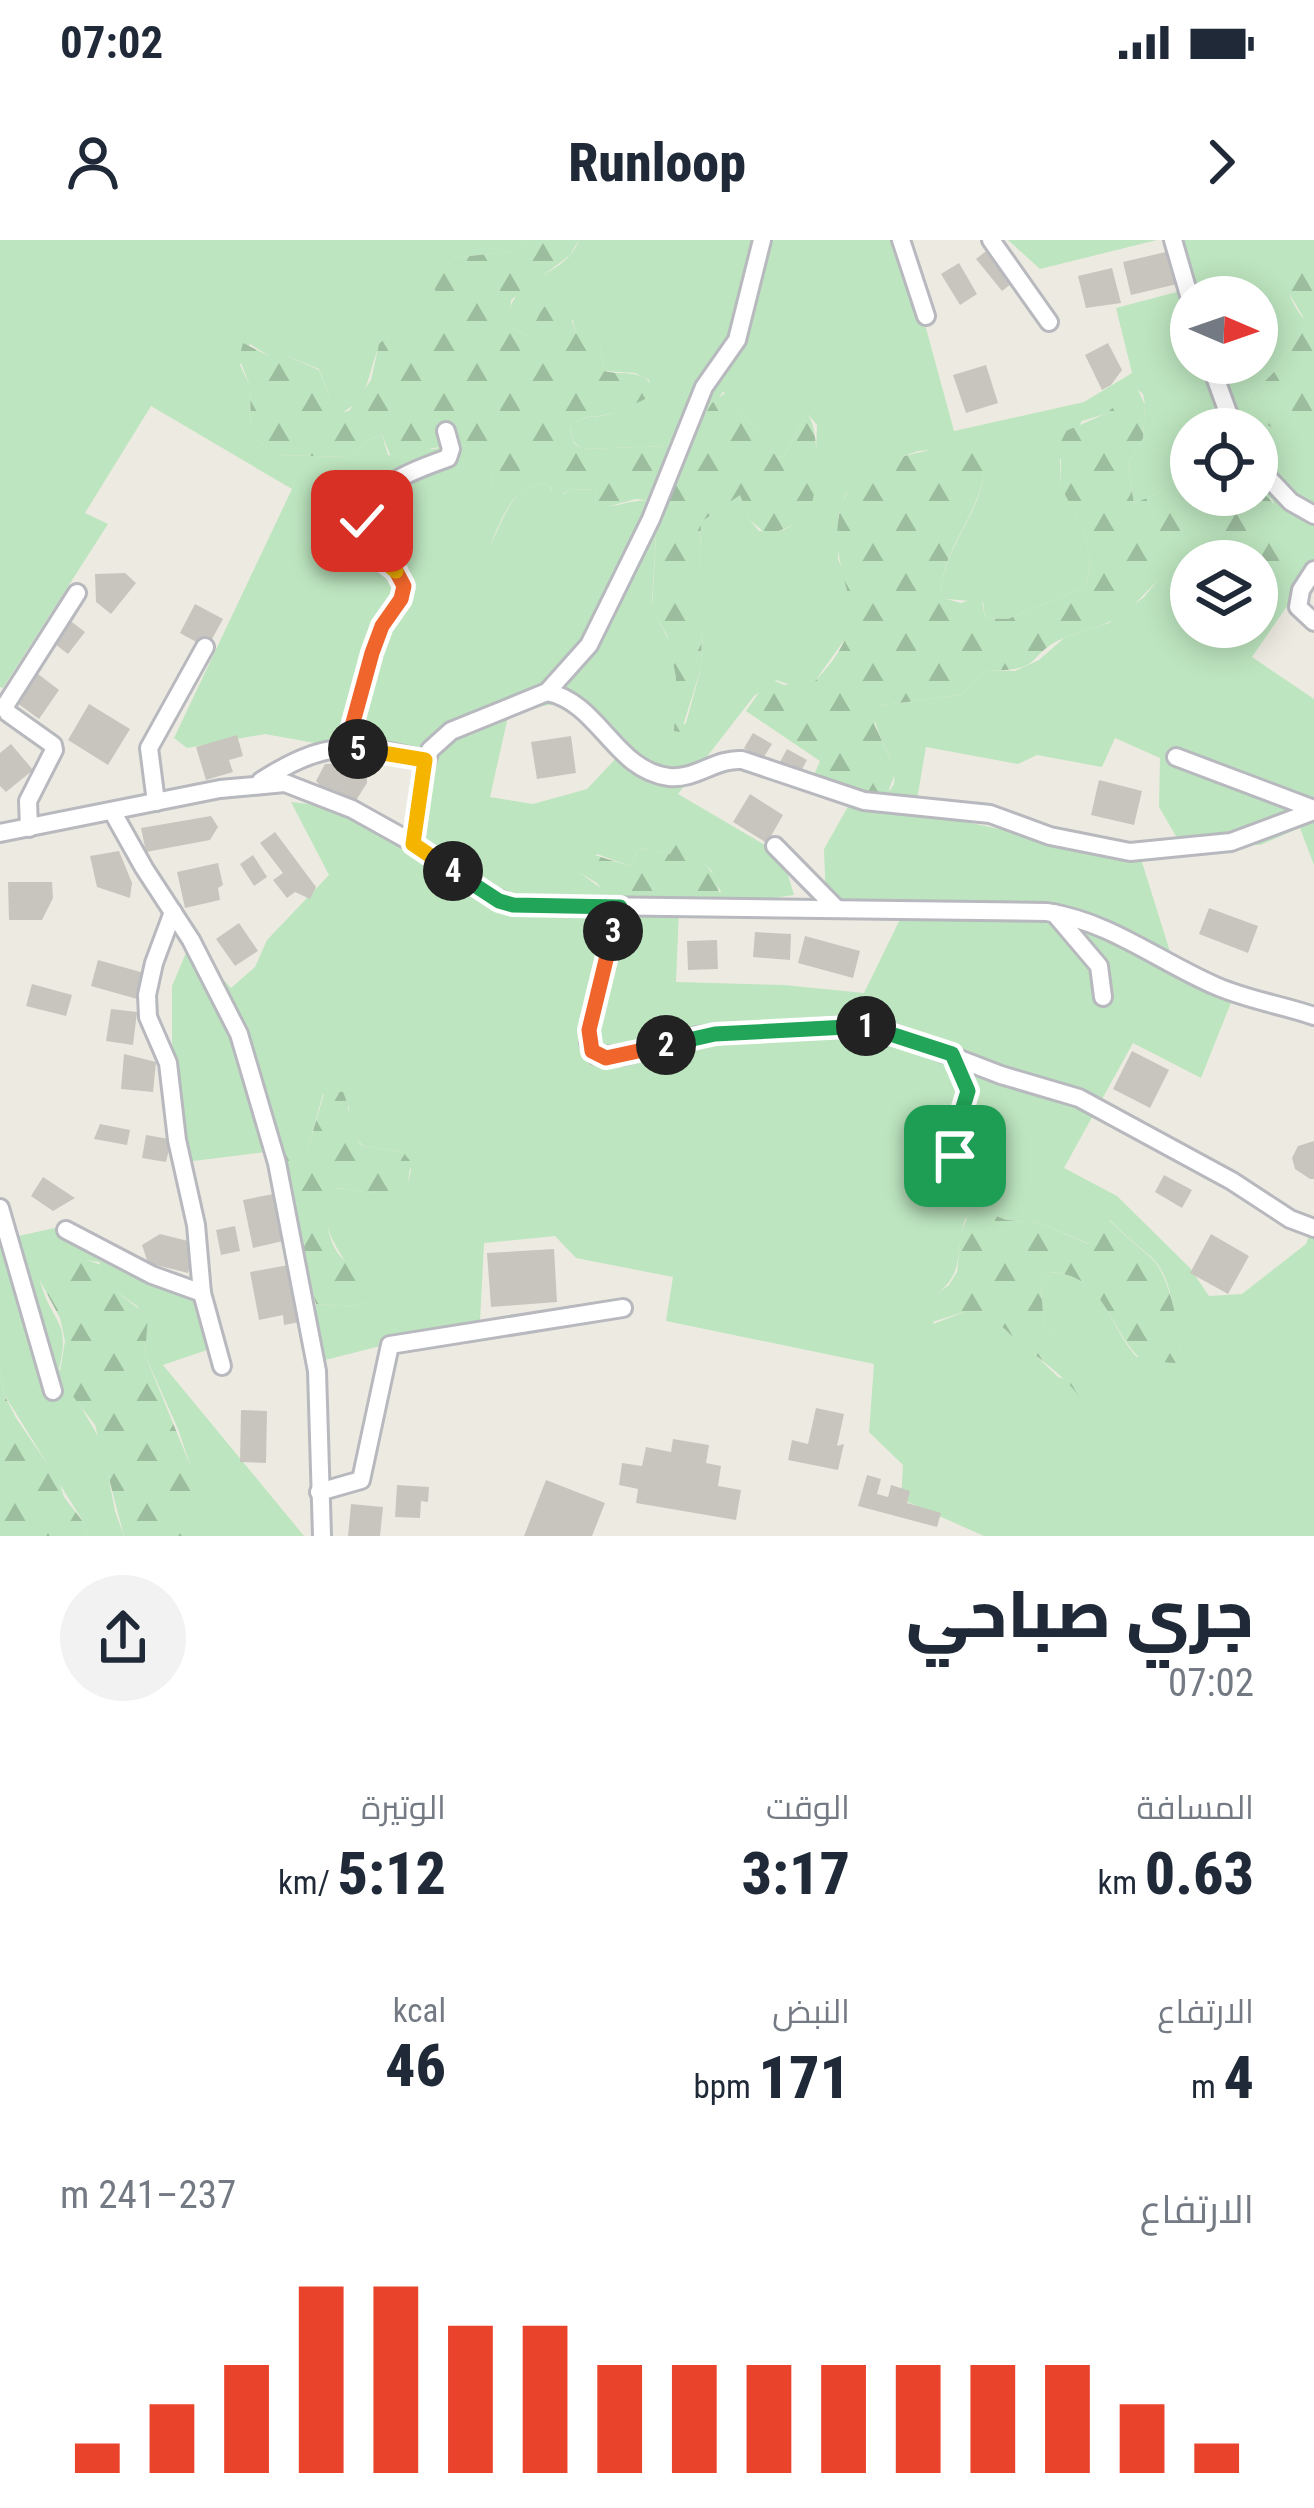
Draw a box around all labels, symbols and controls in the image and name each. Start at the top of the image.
text: 07:02 [60,16,163,69]
icon: person [60,129,126,195]
icon: forward [1188,129,1254,195]
text: Runloop [568,131,746,194]
north arrow [1170,276,1278,384]
map controls [1170,276,1278,648]
button: locate [1170,408,1278,516]
pin [311,470,413,572]
icon: check [329,488,395,554]
button: layers [1170,540,1278,648]
pin: 5 [328,719,388,779]
text: 5 [350,729,366,768]
pin: 4 [423,841,483,901]
text: 4 [445,851,461,890]
pin: 3 [583,901,643,961]
text: 3 [605,911,621,950]
pin: 1 [836,996,896,1056]
text: 1 [858,1006,874,1045]
pin: 2 [636,1015,696,1075]
text: 2 [658,1025,674,1064]
pin [904,1105,1006,1207]
icon: arrive [922,1123,988,1189]
button: share [60,1575,186,1701]
text: جري صباحي [906,1576,1254,1653]
text: 07:02 [1168,1660,1254,1706]
text: الوتيرة [361,1788,446,1827]
text: الوقت [766,1788,850,1827]
text: المسافة [1137,1788,1254,1827]
text: 5:12 [338,1838,446,1909]
text: 3:17 [742,1838,850,1909]
text: 0.63 [1145,1838,1254,1909]
text: /km [278,1863,338,1902]
text: km [1097,1863,1145,1902]
text: kcal [393,1991,446,2030]
text: النبض [772,1992,850,2031]
text: الارتفاع [1157,1992,1254,2031]
text: 46 [385,2030,446,2101]
text: 171 [759,2042,850,2113]
text: 4 [1224,2042,1254,2113]
text: bpm [694,2067,759,2106]
text: m [1191,2067,1224,2106]
text: 237–241 m [60,2172,236,2218]
text: الارتفاع [1140,2187,1254,2233]

